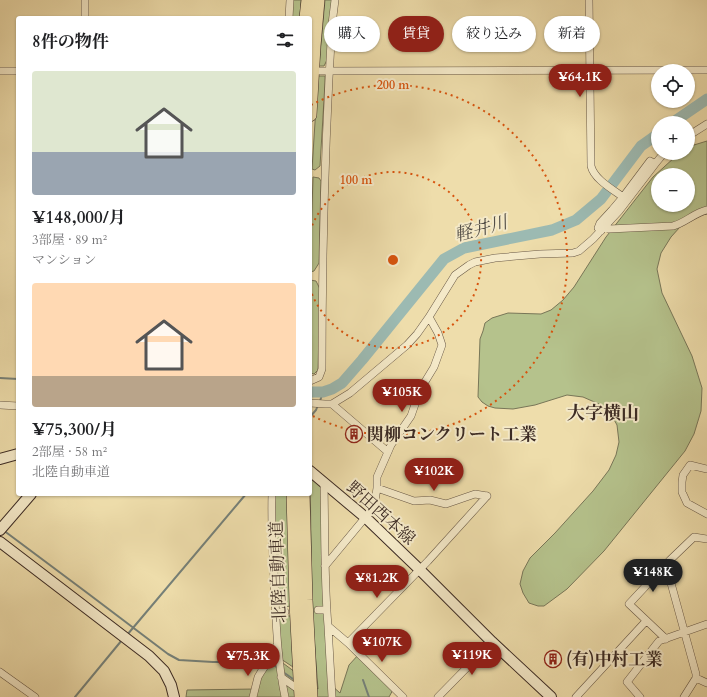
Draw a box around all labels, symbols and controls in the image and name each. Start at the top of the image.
chip: 購入 [324,16,380,52]
chip: 賃貸 [388,16,444,52]
chip: 絞り込み [452,16,536,52]
chip: 新着 [544,16,600,52]
icon: filters [274,29,296,51]
text: 8件の物件 [32,30,109,53]
pin: ¥64.1K [547,64,613,98]
map controls [651,64,695,212]
button: locate [651,64,695,108]
text: ¥64.1K [558,68,602,86]
text: 200 m [377,77,410,93]
icon: home [128,97,200,169]
button: + [651,116,695,160]
button: − [651,168,695,212]
text: 100 m [340,172,373,188]
text: ¥148,000/月 [32,206,126,229]
water label: 軽井川 [452,209,512,248]
text: 3部屋 · 89 m² [32,231,107,249]
text: マンション [32,251,96,269]
centre of rings [386,253,400,267]
icon: home [128,309,200,381]
pin: ¥105K [374,379,430,413]
text: ¥105K [382,383,422,401]
district label: 大字横山 [567,401,639,426]
text: ¥75,300/月 [32,418,117,441]
place label: 関柳コンクリート工業 [367,423,537,446]
building icon: 関柳コンクリート工業 [344,424,364,444]
text: 2部屋 · 58 m² [32,443,107,461]
pin: ¥102K [406,458,462,492]
text: ¥102K [414,462,454,480]
text: 北陸自動車道 [32,463,110,481]
street label: 野田西本線 [342,476,420,550]
street label: 北陸自動車道 [265,521,291,623]
pin: ¥148K [625,559,681,593]
text: ¥148K [633,563,673,581]
pin: ¥81.2K [344,565,410,599]
text: ¥81.2K [355,569,399,587]
pin: ¥107K [354,629,410,663]
text: ¥107K [362,633,402,651]
pin: ¥119K [444,642,500,676]
pin: ¥75.3K [215,643,281,677]
text: ¥119K [452,646,492,664]
text: ¥75.3K [226,647,270,665]
place label: (有)中村工業 [566,648,663,671]
building icon: (有)中村工業 [543,649,563,669]

